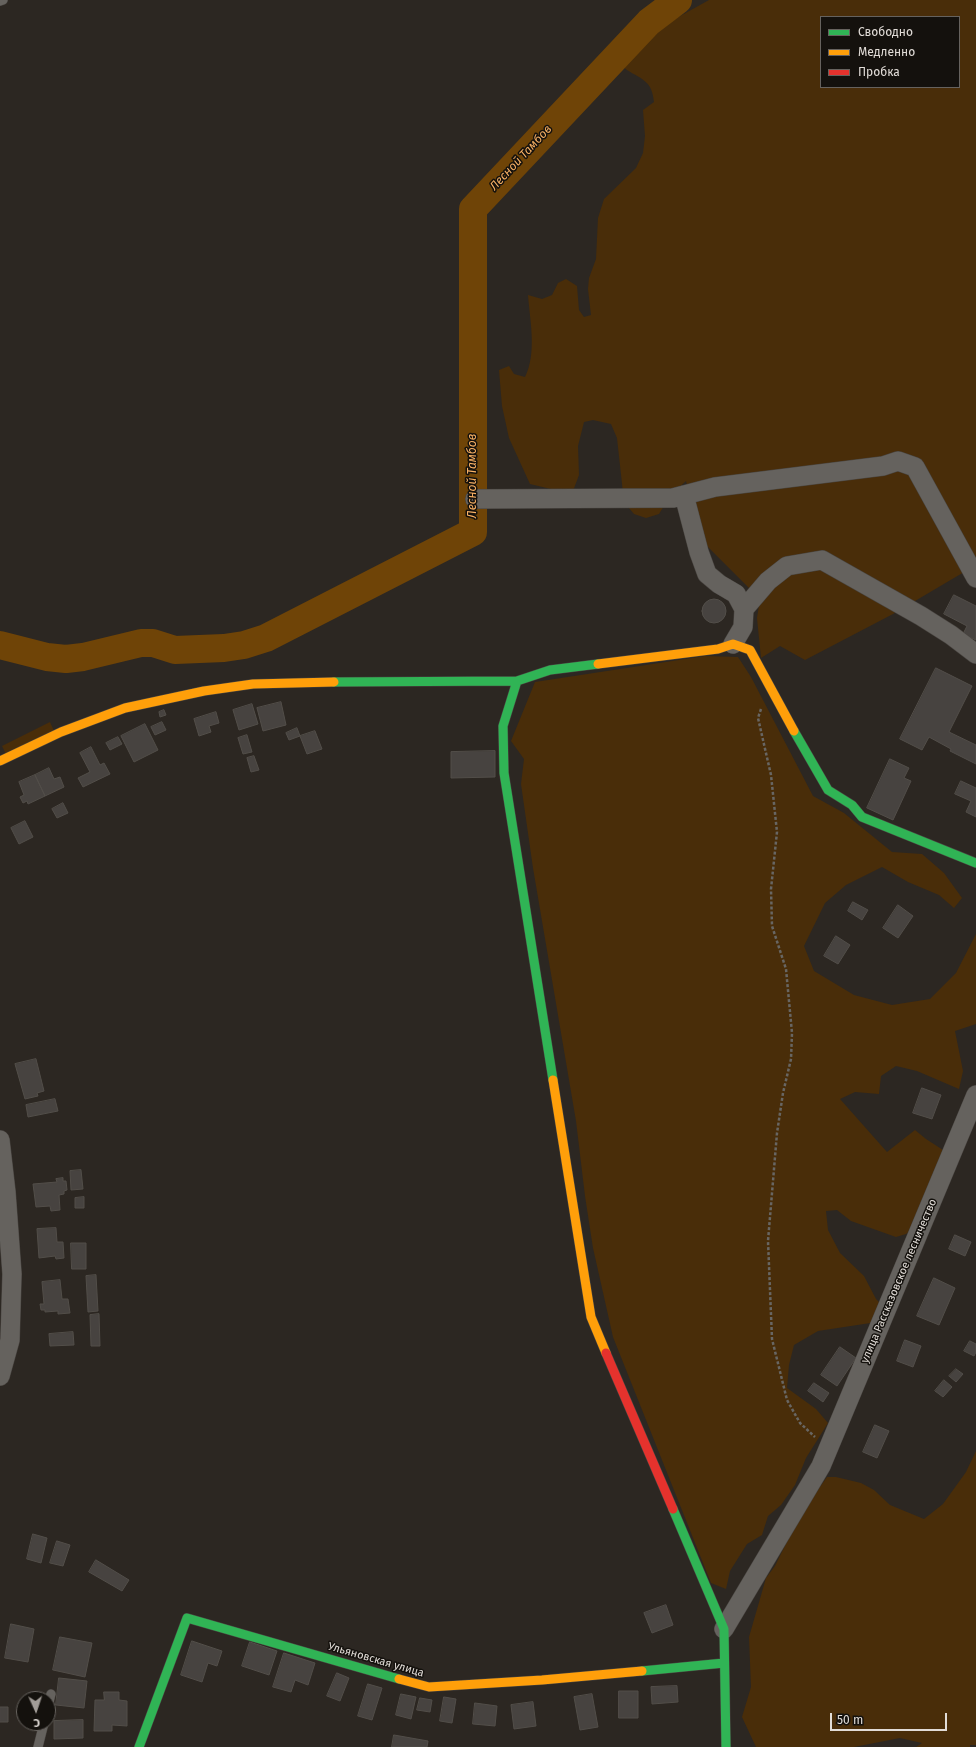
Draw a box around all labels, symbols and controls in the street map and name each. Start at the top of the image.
legend [820,16,960,88]
text: Свободно [858,25,913,39]
text: Медленно [858,45,915,59]
text: Пробка [858,65,900,79]
water label: Лесной Тамбов [487,122,555,194]
water label: Лесной Тамбов [466,434,480,518]
street label: улица Рассказовское лесничество [858,1197,940,1365]
street label: Ульяновская улица [327,1640,425,1680]
north arrow [16,1691,56,1731]
scale bar [832,1705,949,1731]
text: 50 m [837,1713,863,1727]
text: С [33,1716,40,1729]

